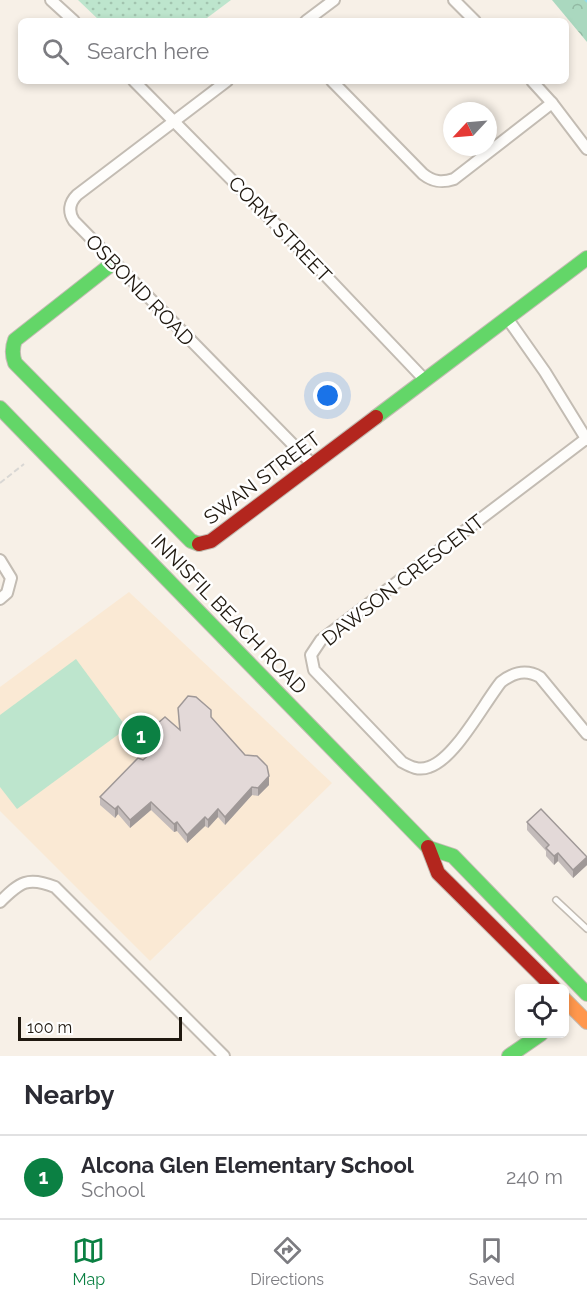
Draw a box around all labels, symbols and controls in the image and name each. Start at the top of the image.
search box [18,18,569,84]
icon: search [39,35,72,68]
text: Search here [87,38,209,64]
north arrow [443,102,497,156]
street label: CORM STREET [223,171,337,287]
street label: OSBOND ROAD [81,229,199,351]
your location [313,381,342,410]
street label: SWAN STREET [199,426,325,530]
street label: DAWSON CRESCENT [317,509,489,651]
street label: INNISFIL BEACH ROAD [146,529,312,699]
pin: 1 [122,712,160,758]
map controls [515,984,569,1038]
button: locate [515,984,569,1038]
scale bar [18,1014,182,1042]
text: 100 m [27,1018,72,1037]
text: Nearby [24,1080,114,1110]
text: Alcona Glen Elementary School [81,1152,414,1178]
text: 1 [39,1165,48,1189]
text: 240 m [506,1165,563,1189]
text: School [81,1178,145,1202]
tab: Map [72,1234,105,1289]
tab: Directions [250,1234,324,1289]
tab: Saved [469,1234,515,1289]

